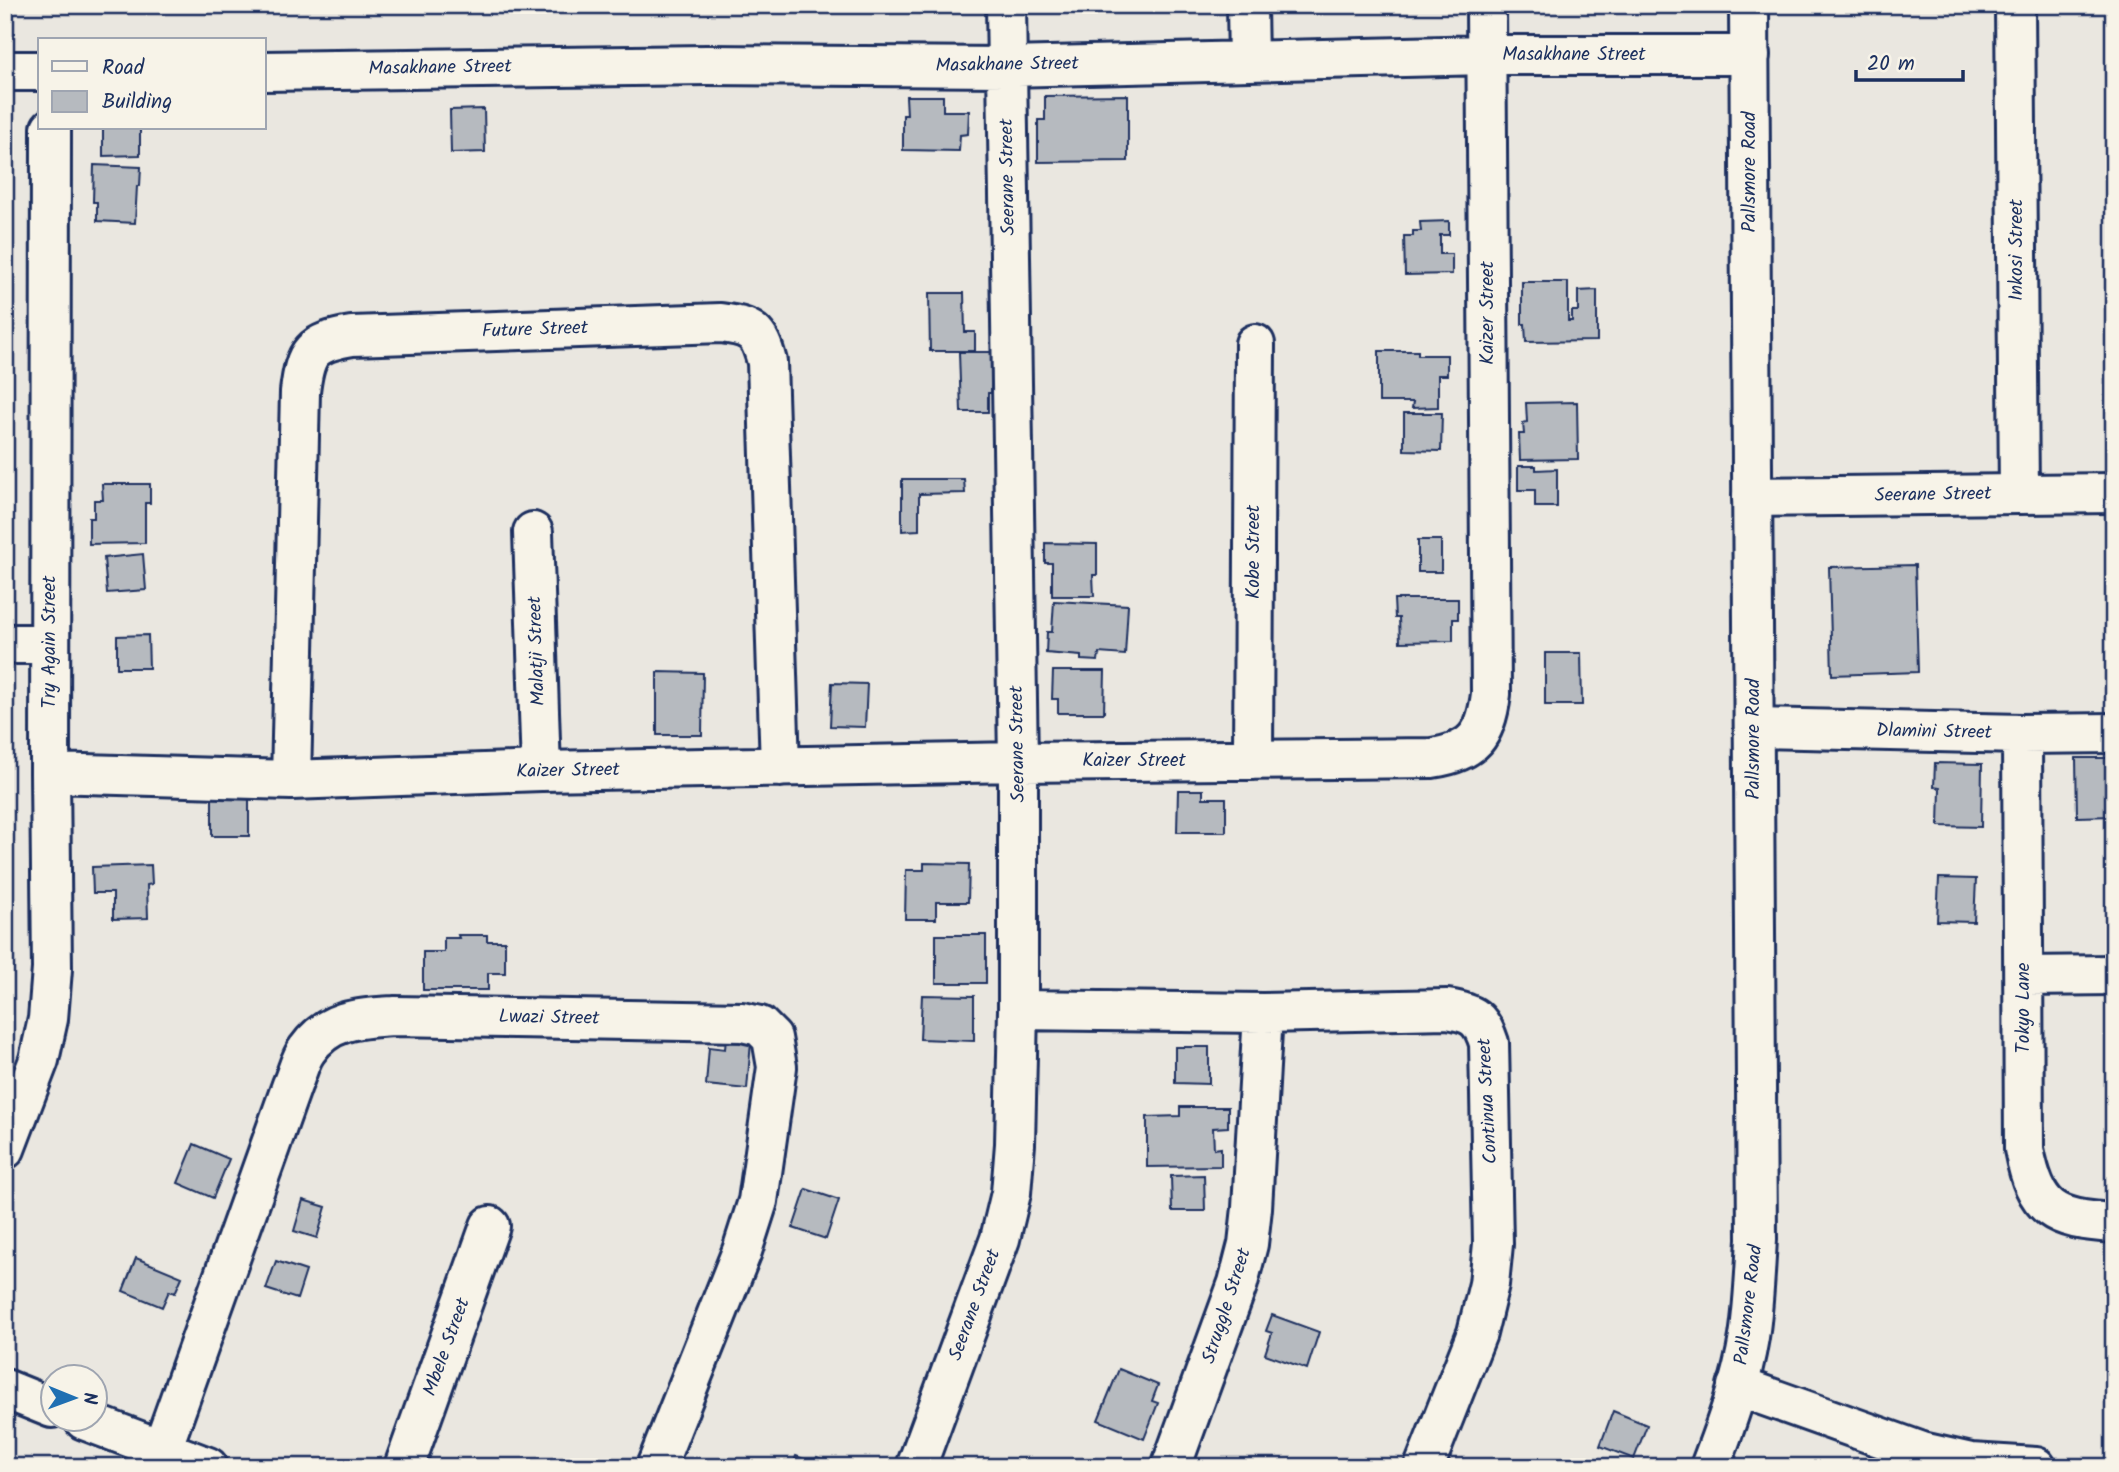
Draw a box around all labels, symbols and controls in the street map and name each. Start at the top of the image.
legend [38,38,266,130]
scale bar [1856,38,1963,82]
street label: Masakhane Street [1502,40,1646,70]
text: 20 m [1867,48,1915,81]
street label: Masakhane Street [935,49,1080,81]
text: Road [102,52,145,85]
street label: Masakhane Street [368,52,513,84]
text: Building [102,86,172,119]
street label: Pallsmore Road [1735,111,1765,232]
street label: Seerane Street [992,118,1024,236]
street label: Inkosi Street [2002,198,2032,301]
street label: Kaizer Street [1473,261,1503,365]
street label: Future Street [481,313,589,347]
street label: Seerane Street [1874,479,1992,511]
street label: Kobe Street [1239,504,1269,599]
street label: Try Again Street [35,575,65,708]
street label: Malatji Street [520,595,554,706]
street label: Pallsmore Road [1739,678,1769,799]
street label: Seerane Street [1002,685,1034,803]
street label: Dlamini Street [1876,716,1993,748]
street label: Kaizer Street [1082,746,1186,776]
street label: Kaizer Street [516,755,621,787]
street label: Tokyo Lane [2009,962,2039,1053]
street label: Lwazi Street [498,1002,600,1034]
street label: Continua Street [1470,1037,1506,1165]
street label: Pallsmore Road [1727,1243,1771,1367]
street label: Seerane Street [941,1244,1009,1365]
street label: Struggle Street [1194,1244,1260,1368]
street label: Mbele Street [415,1293,479,1400]
north arrow [38,1364,108,1434]
text: N [74,1392,104,1405]

